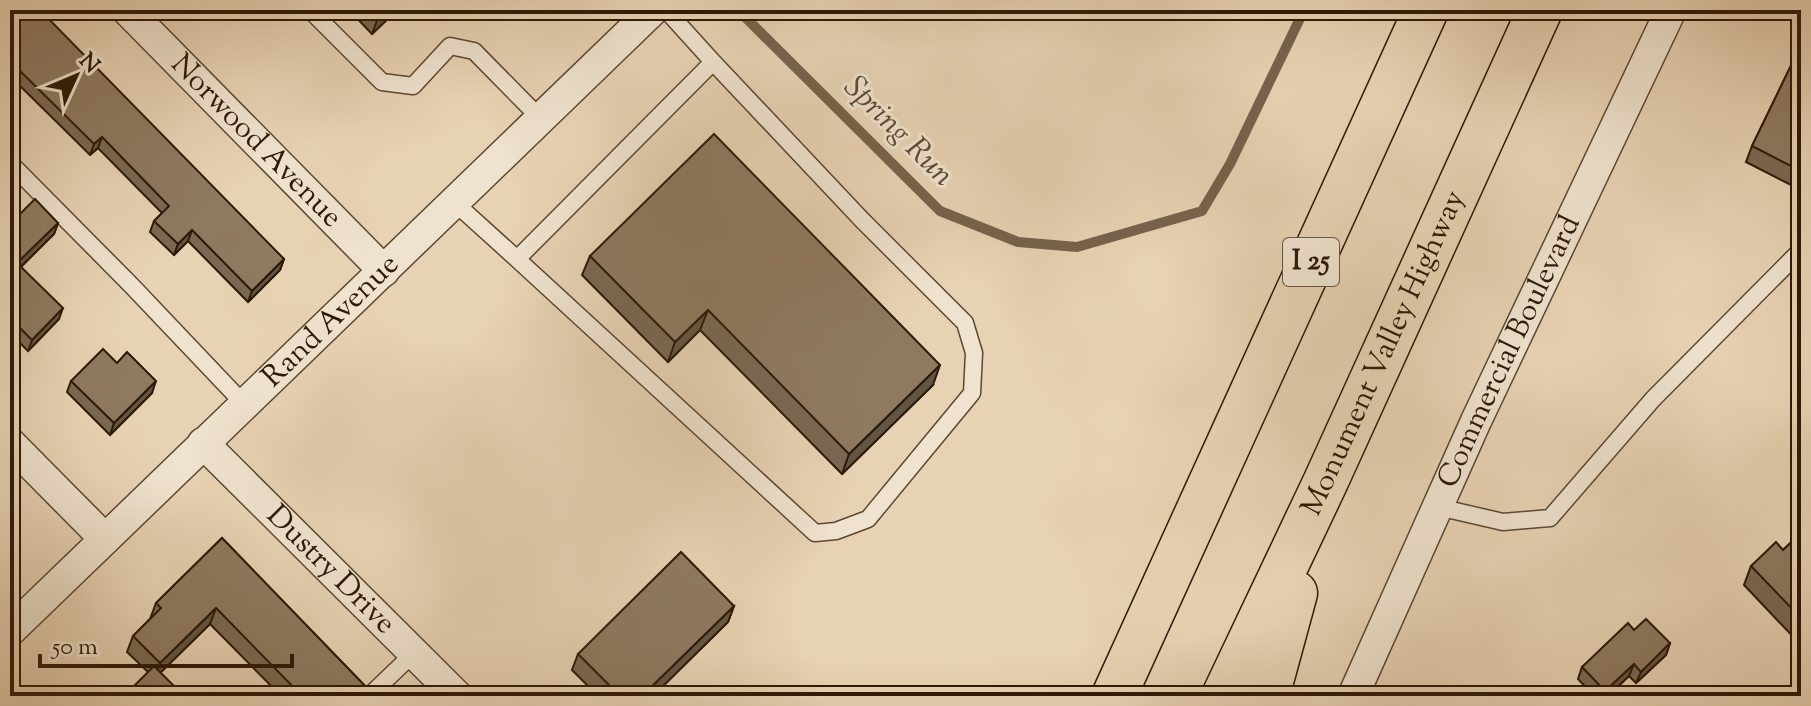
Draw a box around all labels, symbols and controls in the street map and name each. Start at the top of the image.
north arrow [36,36,116,116]
street label: Norwood Avenue [160,44,352,238]
text: N [71,47,106,82]
water label: Spring Run [832,66,964,198]
street label: Monument Valley Highway [1291,184,1477,523]
street label: Commercial Boulevard [1427,208,1592,495]
road number: I 25 [1283,238,1339,286]
street label: Rand Avenue [252,244,409,398]
street label: Dustry Drive [256,496,405,645]
scale bar [40,618,292,668]
text: 50 m [50,631,98,665]

